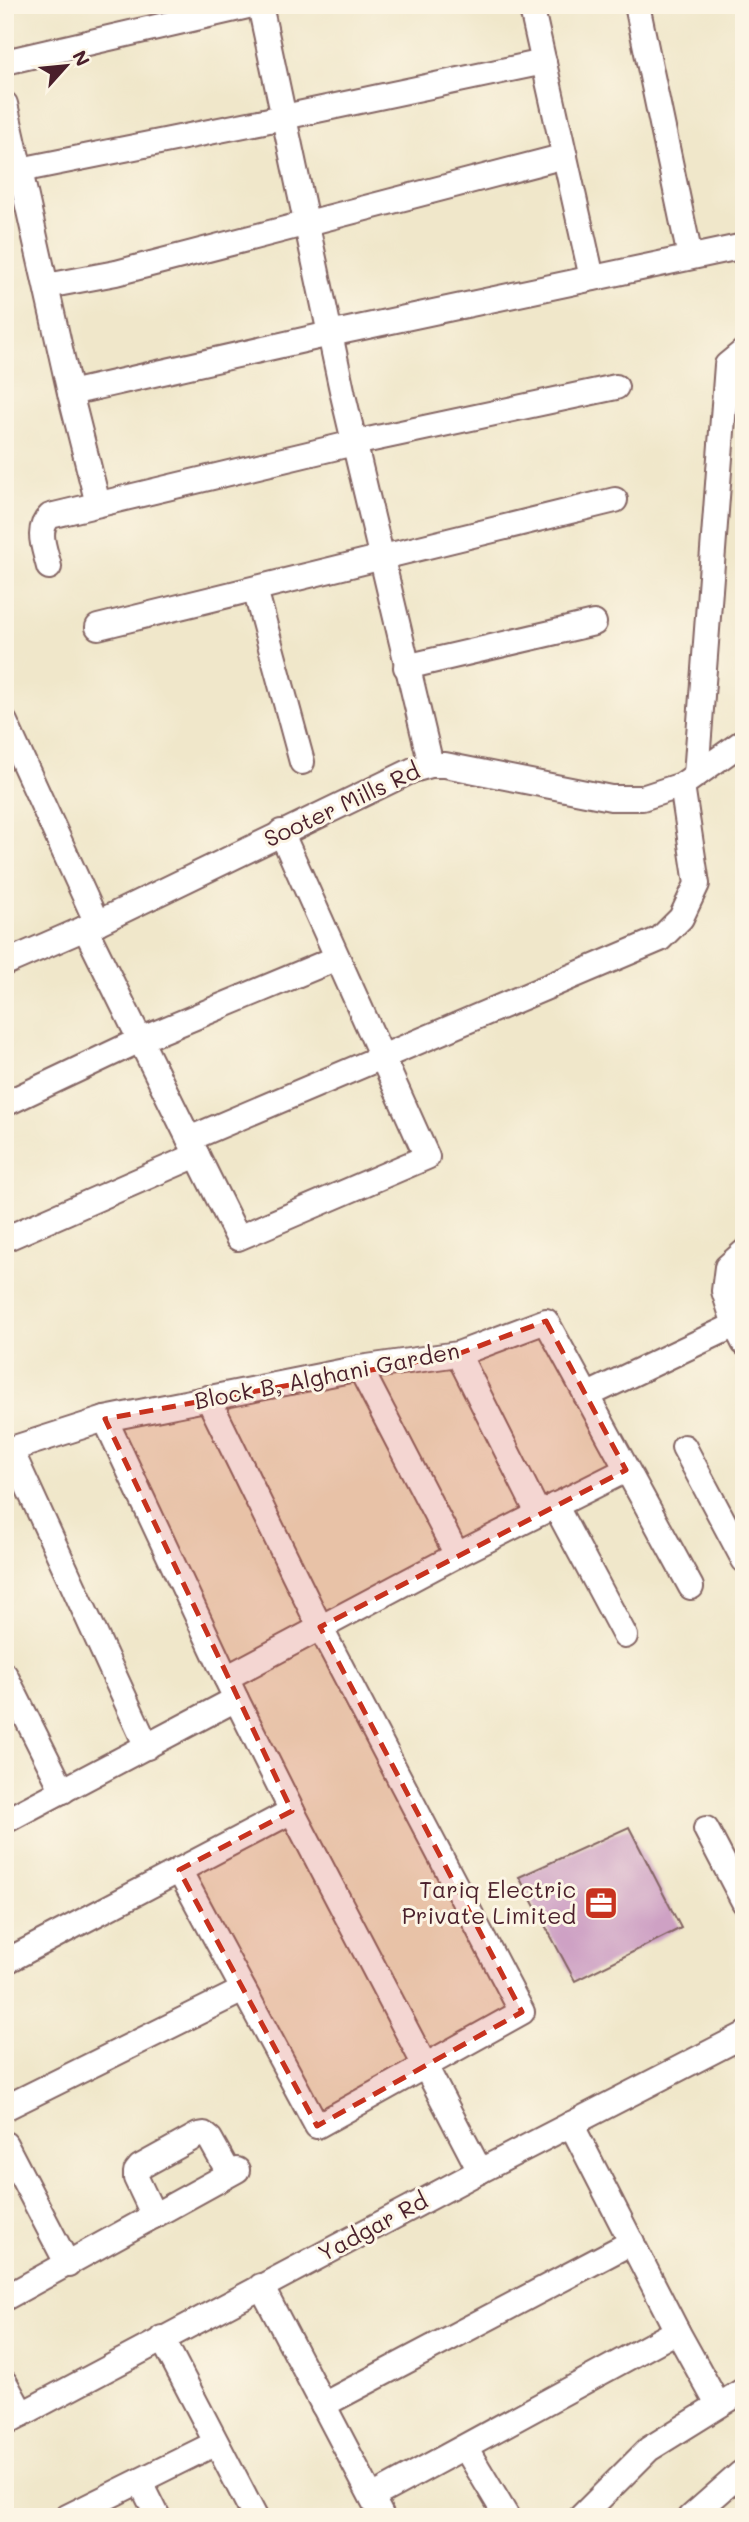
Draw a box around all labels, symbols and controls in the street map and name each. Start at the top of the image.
north arrow [32,32,102,102]
text: N [67,46,96,70]
street label: Sooter Mills Rd [259,755,424,853]
street label: Block B, Alghani Garden [192,1335,462,1415]
place label: Tariq Electric Private Limited [402,1874,576,1930]
office icon: Tariq Electric Private Limited [582,1884,620,1922]
street label: Yadgar Rd [313,2185,433,2268]

